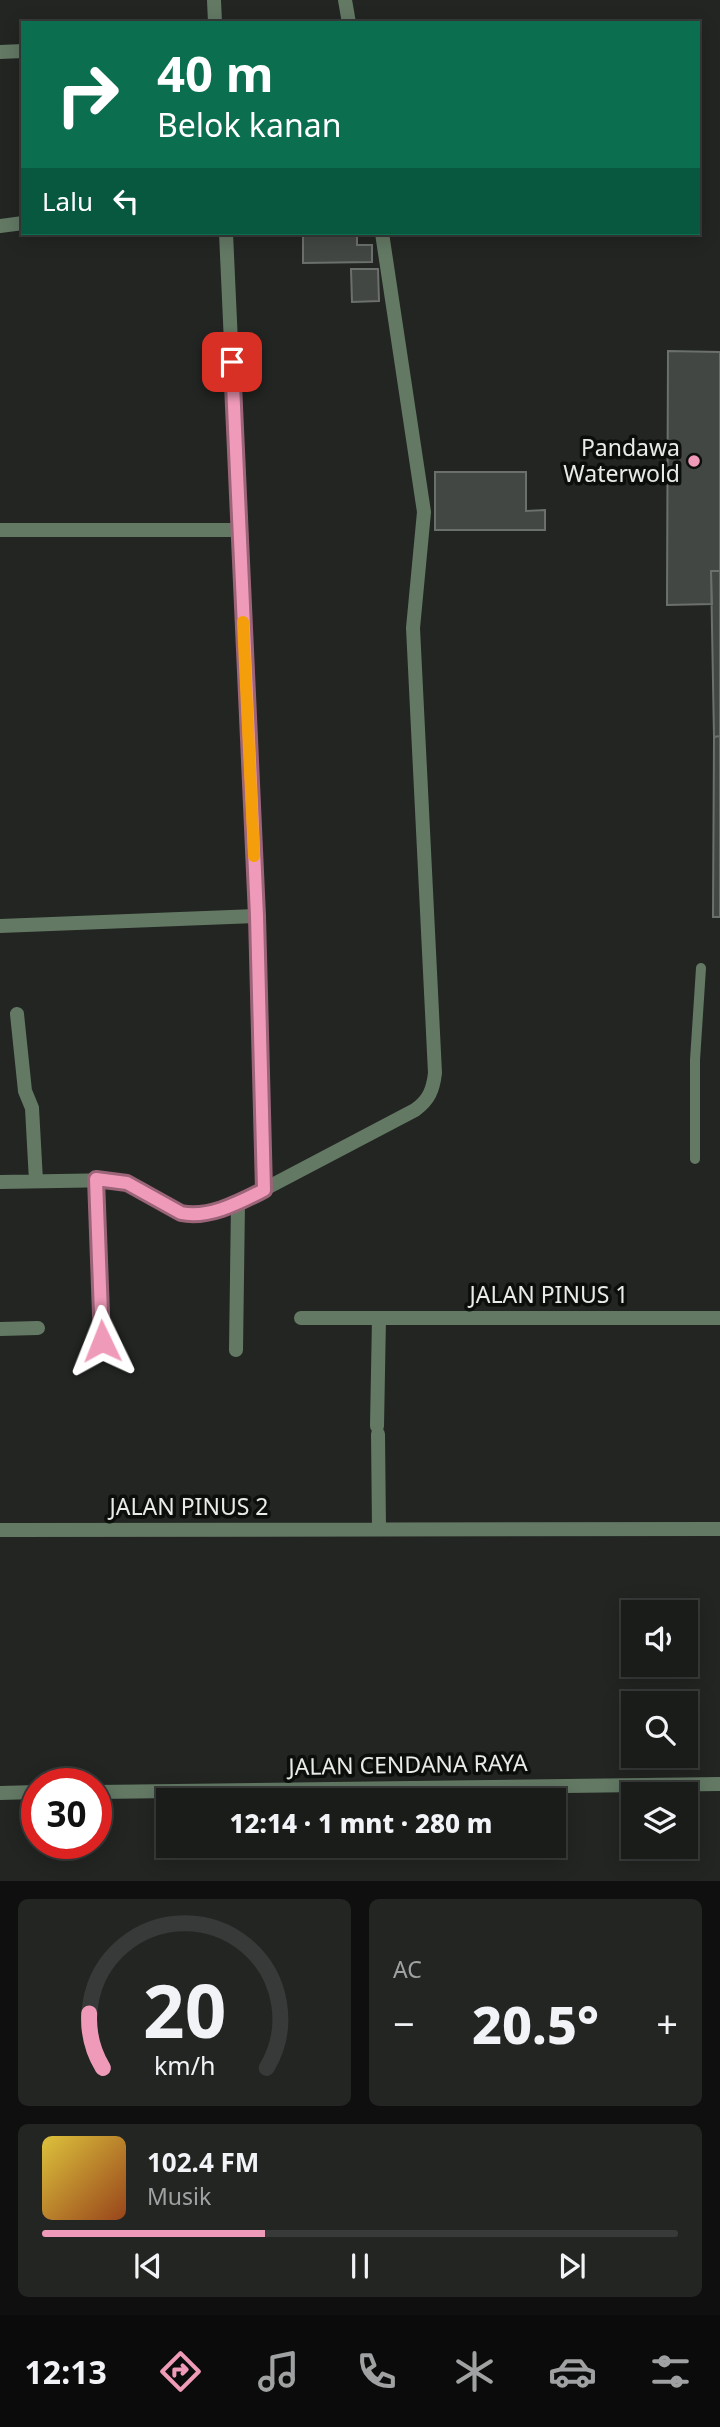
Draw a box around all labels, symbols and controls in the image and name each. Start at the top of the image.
text: 40 m [157,40,274,106]
icon: right [42,49,133,140]
text: Belok kanan [157,103,341,146]
icon: left [107,182,145,220]
text: Lalu [42,183,93,219]
pin [202,332,262,392]
icon: arrive [213,343,251,381]
place label: Pandawa Waterwold [563,431,680,489]
marker: Pandawa Waterwold [686,453,702,469]
street label: JALAN PINUS 1 [468,1278,628,1310]
position arrow [65,1304,139,1378]
street label: JALAN PINUS 2 [108,1490,268,1522]
map controls [621,1600,698,1859]
button: sound [621,1600,698,1677]
button: search [621,1691,698,1768]
street label: JALAN CENDANA RAYA [286,1746,528,1782]
speed limit sign: 30 [21,1768,112,1859]
button: layers [621,1782,698,1859]
text: 12:14 · 1 mnt · 280 m [229,1805,493,1841]
text: AC [393,1953,422,1985]
text: 20 [143,1961,226,2060]
text: 20.5° [472,1988,599,2059]
text: − [393,1997,415,2049]
text: + [656,1997,678,2049]
text: km/h [154,2048,215,2082]
text: 102.4 FM [147,2144,259,2180]
text: Musik [147,2180,211,2212]
icon: previous [129,2247,167,2285]
icon: pause [341,2247,379,2285]
icon: next [553,2247,591,2285]
icon: directions [156,2347,205,2396]
icon: music [254,2347,303,2396]
icon: phone [352,2347,401,2396]
icon: climate [450,2347,499,2396]
icon: car [548,2347,597,2396]
icon: filters [646,2347,695,2396]
text: 12:13 [25,2350,107,2393]

